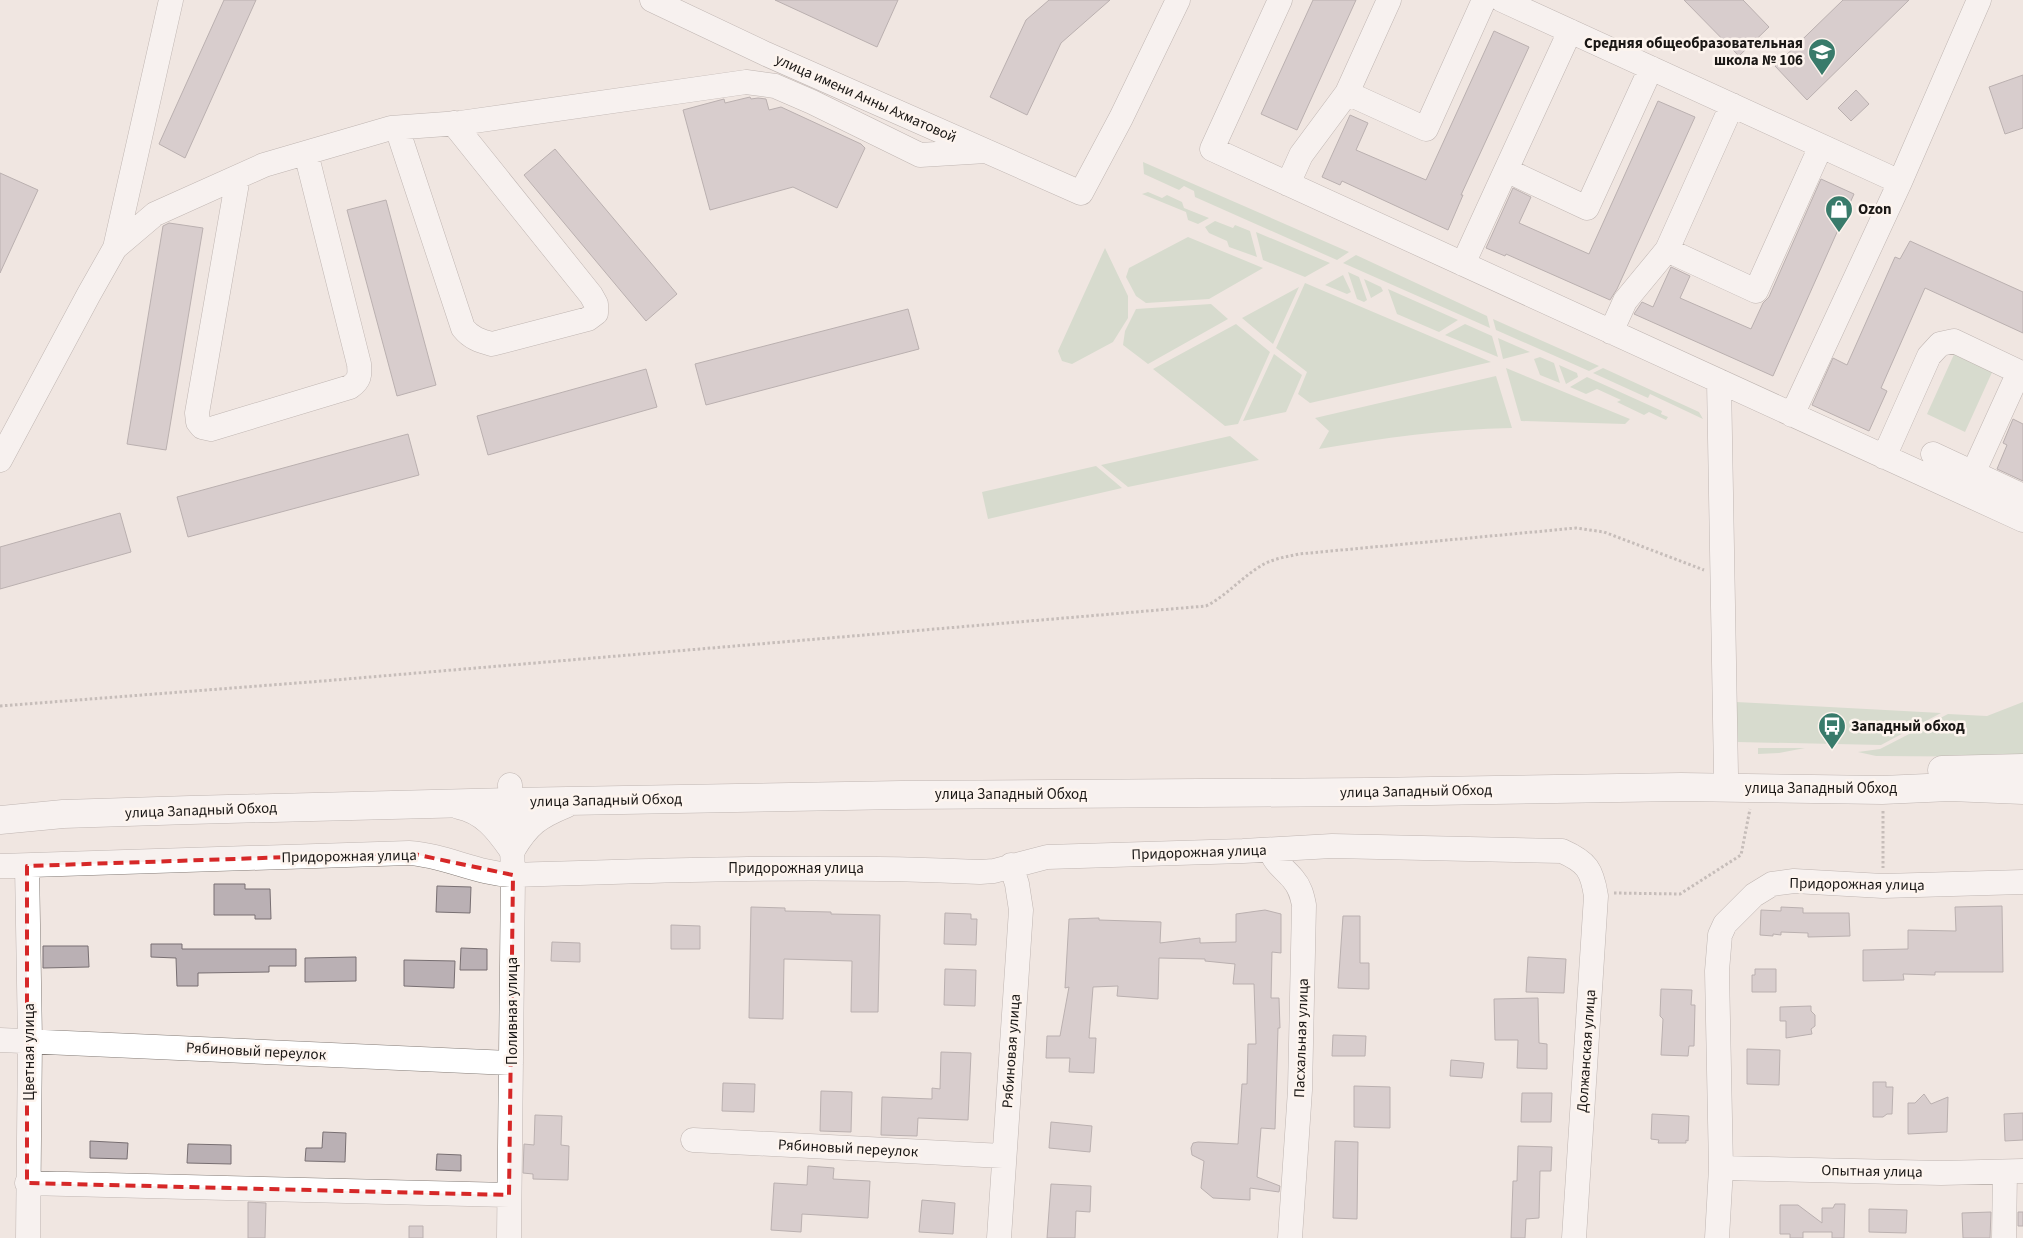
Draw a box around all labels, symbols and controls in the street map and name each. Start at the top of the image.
place label: Средняя общеобразовательная школа № 106 [1584,33,1803,71]
school or university icon: Средняя общеобразовательная школа № 106 [1807,37,1837,76]
street label: улица имени Анны Ахматовой [772,49,960,148]
shop icon: Ozon [1824,194,1854,233]
place label: Ozon [1858,199,1892,220]
bus stop icon: Западный обход [1817,711,1847,750]
place label: Западный обход [1851,716,1965,737]
street label: улица Западный Обход [1745,778,1897,799]
street label: улица Западный Обход [1340,780,1492,803]
street label: улица Западный Обход [935,784,1087,805]
street label: улица Западный Обход [530,789,682,812]
street label: улица Западный Обход [124,797,278,824]
street label: Придорожная улица [1131,840,1267,865]
street label: Придорожная улица [281,845,417,868]
street label: Придорожная улица [728,858,864,879]
street label: Придорожная улица [1789,873,1925,896]
street label: Поливная улица [502,957,523,1065]
street label: Пасхальная улица [1289,978,1314,1098]
street label: Должанская улица [1572,989,1601,1113]
street label: Рябиновая улица [997,993,1026,1109]
street label: Цветная улица [19,1003,40,1101]
street label: Рябиновый переулок [185,1037,327,1066]
street label: Рябиновый переулок [777,1134,919,1163]
street label: Опытная улица [1821,1160,1923,1183]

